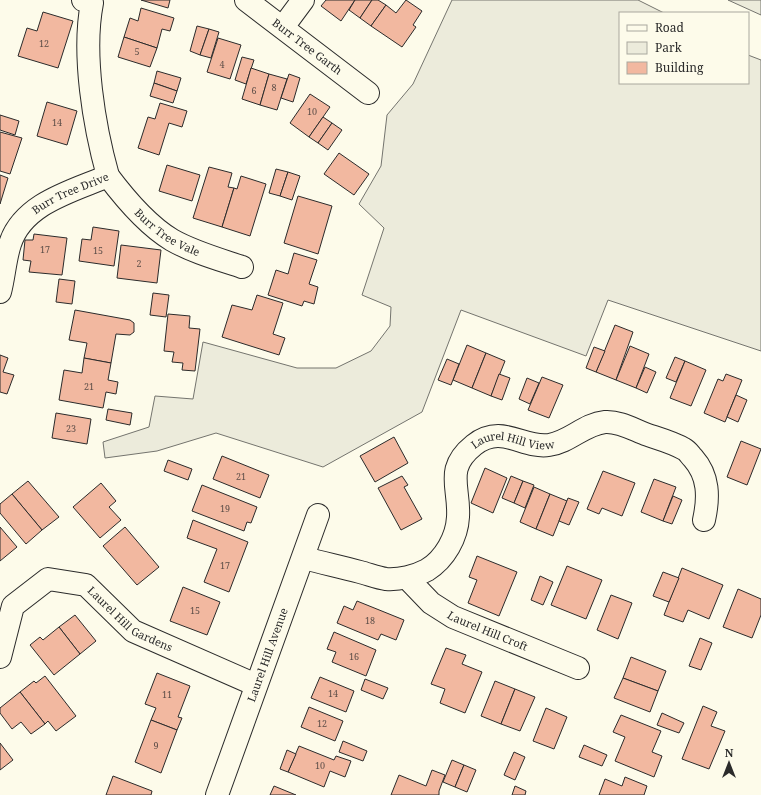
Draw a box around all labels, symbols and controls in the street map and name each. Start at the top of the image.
legend [619,12,749,84]
street label: Burr Tree Garth [270,15,346,78]
text: Road [655,19,685,36]
house number: 12 [39,37,49,50]
text: Park [655,39,683,56]
house number: 5 [134,45,140,58]
house number: 4 [219,58,225,71]
text: Building [655,59,704,76]
house number: 8 [271,81,277,94]
house number: 6 [251,84,257,97]
house number: 10 [307,105,317,118]
house number: 14 [52,116,62,129]
street label: Burr Tree Drive [28,169,111,217]
street label: Burr Tree Vale [132,205,202,259]
house number: 17 [40,243,50,256]
house number: 15 [93,244,103,257]
house number: 2 [136,257,142,270]
house number: 21 [84,380,94,393]
house number: 23 [66,422,76,435]
street label: Laurel Hill View [468,428,556,453]
house number: 21 [236,470,246,483]
house number: 19 [220,502,230,515]
house number: 17 [220,559,230,572]
street label: Laurel Hill Gardens [85,583,175,655]
house number: 15 [190,604,200,617]
street label: Laurel Hill Avenue [243,606,291,704]
street label: Laurel Hill Croft [445,607,530,654]
house number: 18 [365,614,375,627]
house number: 16 [349,650,359,663]
house number: 14 [328,687,338,700]
house number: 11 [162,688,172,701]
house number: 12 [317,717,327,730]
house number: 9 [153,739,159,752]
north arrow [709,743,749,783]
text: N [725,745,734,760]
house number: 10 [315,759,325,772]

